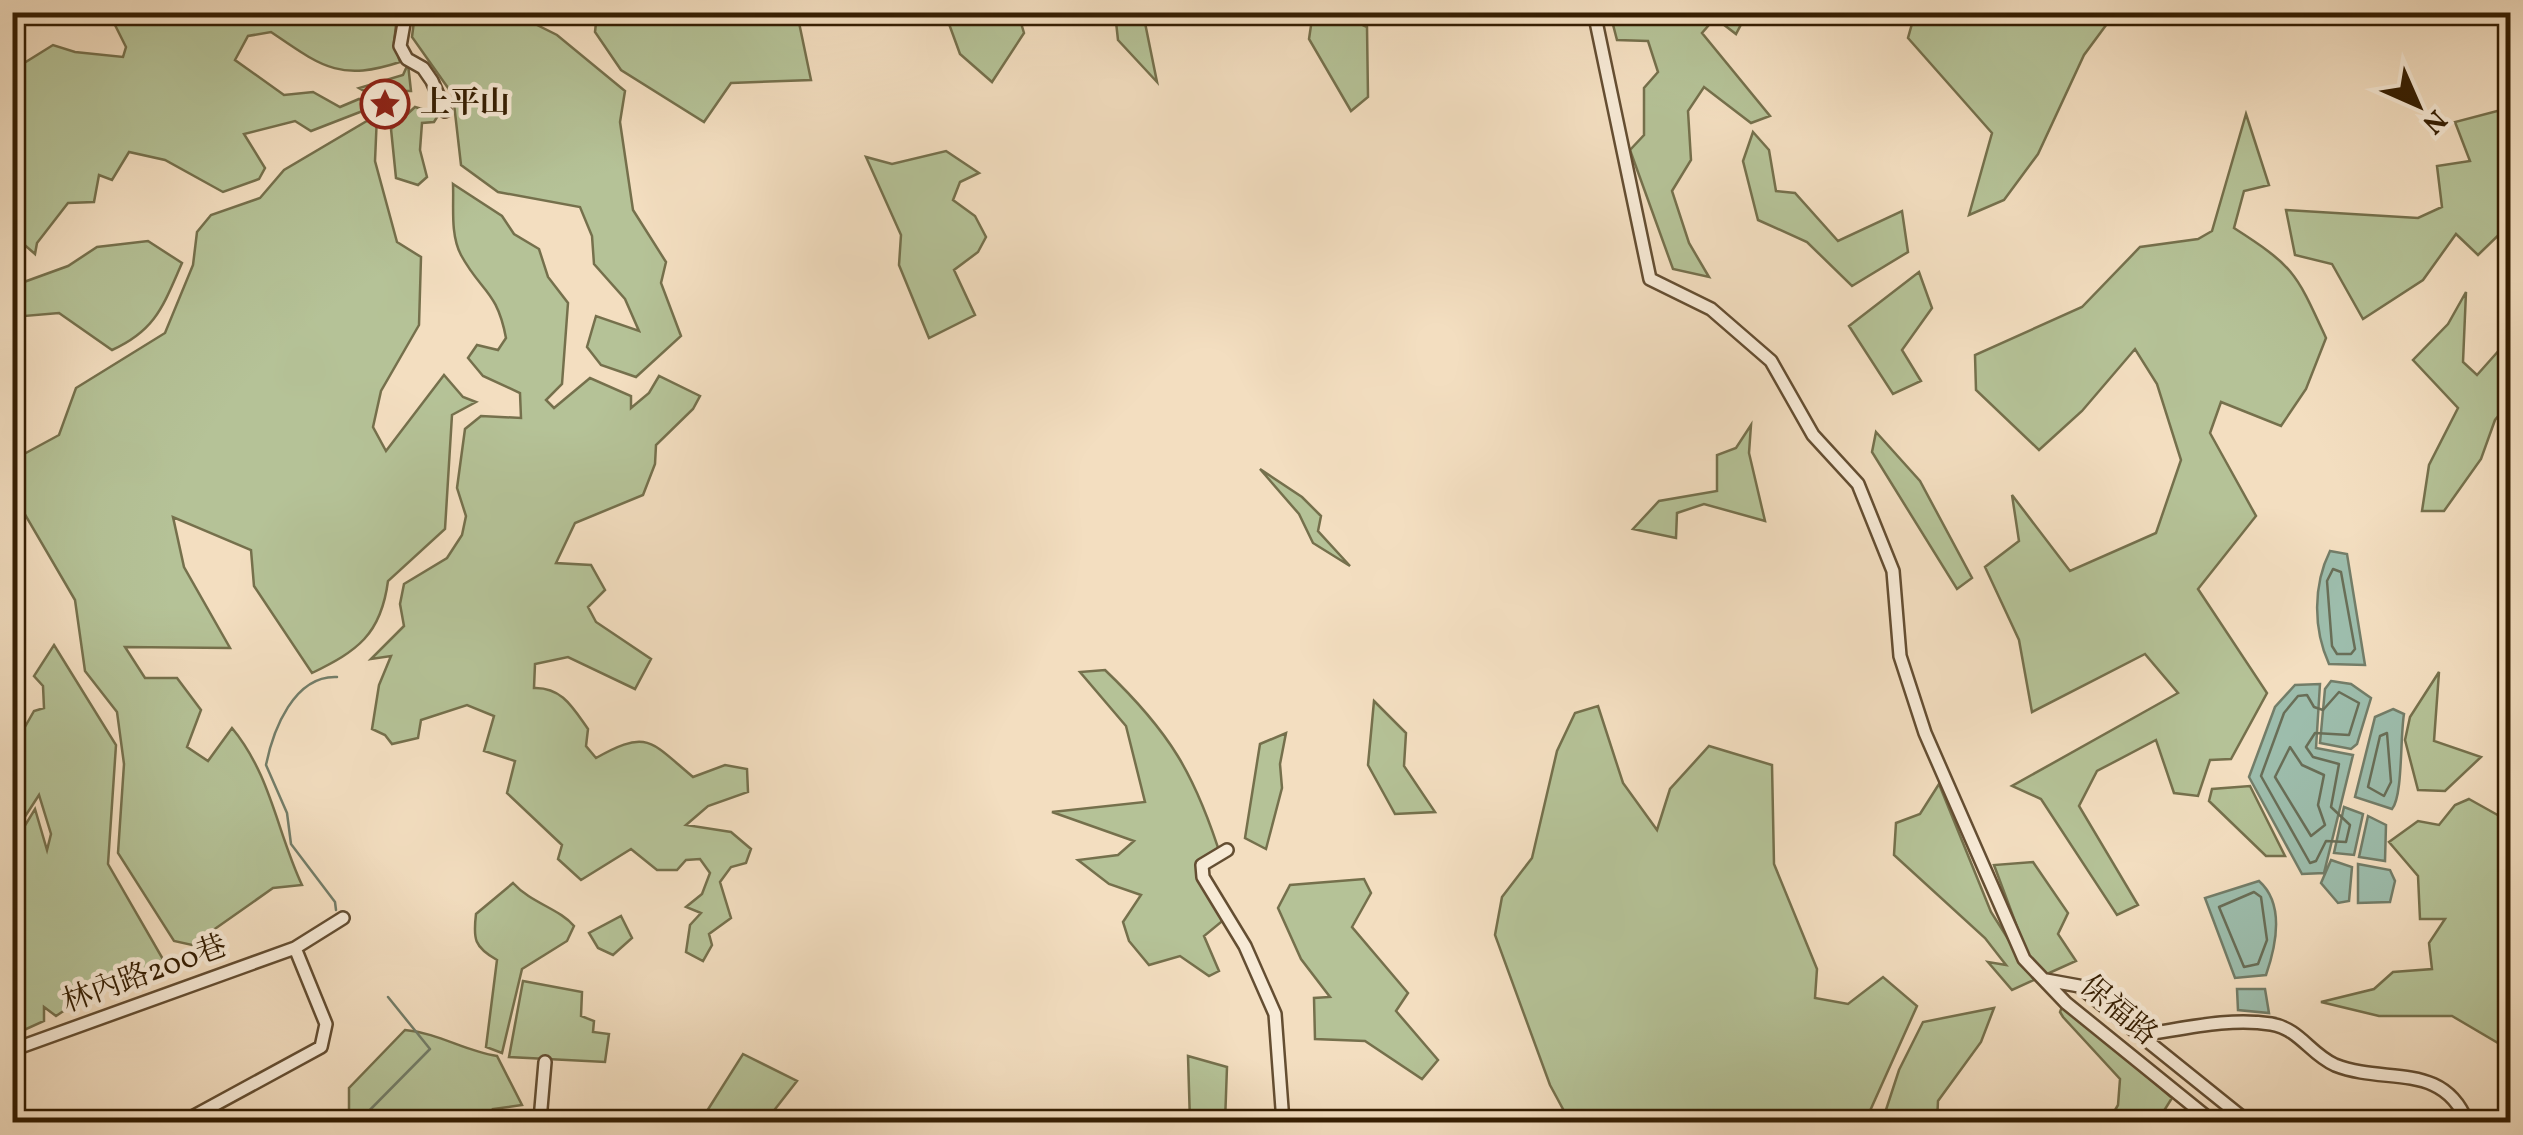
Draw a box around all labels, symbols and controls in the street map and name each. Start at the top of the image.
north arrow [2368,55,2468,155]
place icon: 上平山 [359,78,411,130]
place label: 上平山 [420,83,510,125]
text: N [2413,100,2455,142]
street label: 林內路200巷 [57,926,233,1024]
street label: 保福路 [2070,966,2166,1056]

